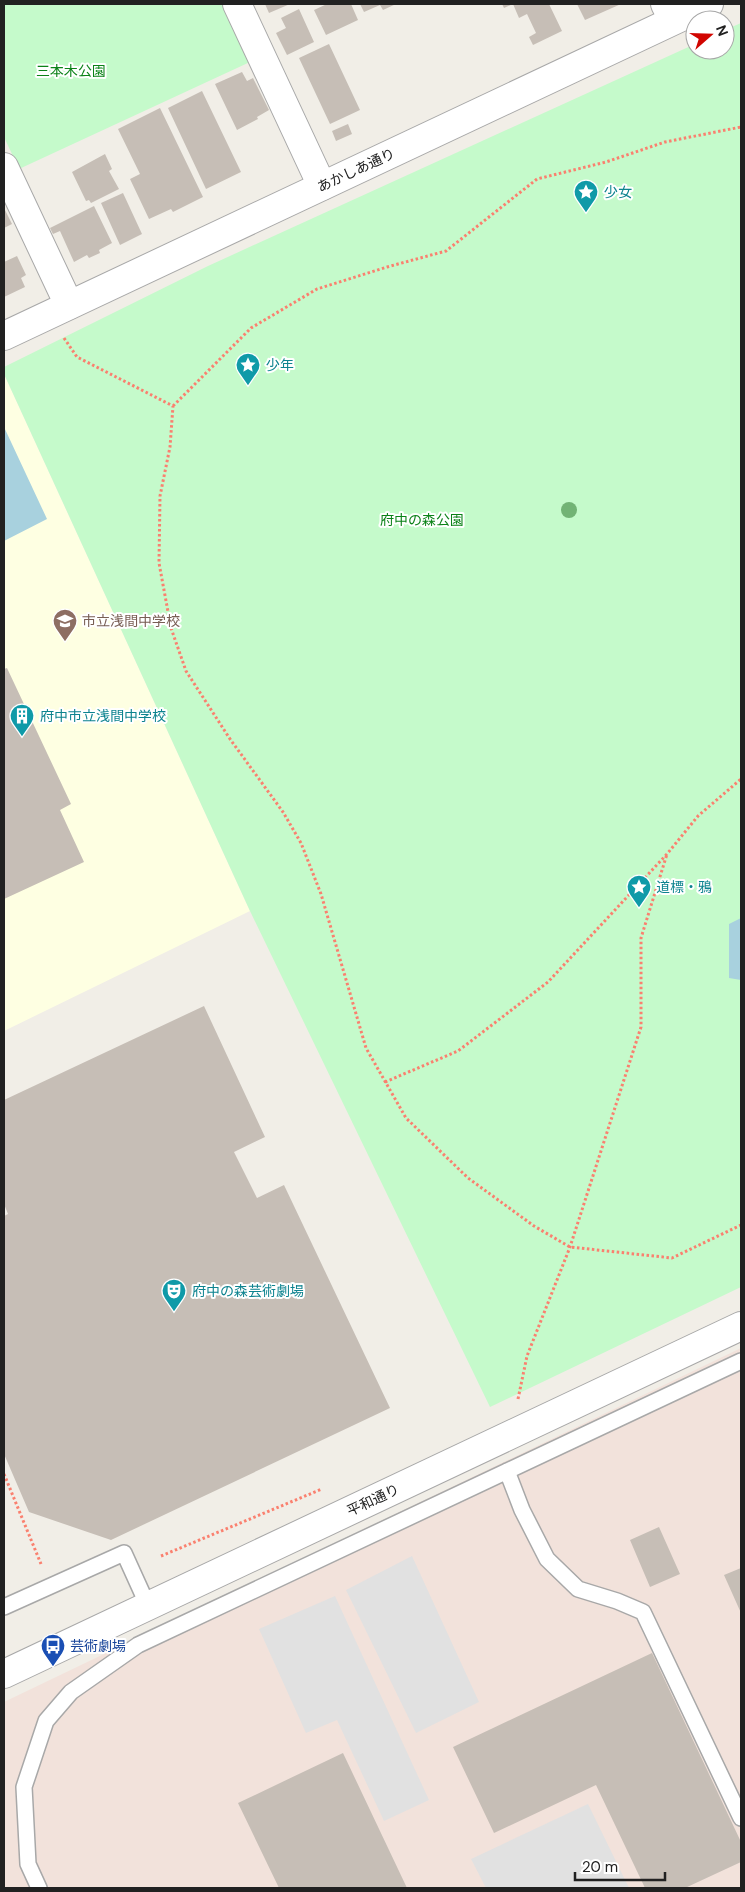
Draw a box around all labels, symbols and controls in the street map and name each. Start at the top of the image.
north arrow [685,10,735,60]
text: N [712,23,732,38]
park label: 三本木公園 [36,62,106,80]
street label: あかしあ通り [314,144,398,196]
place icon: 少女 [573,179,599,213]
place label: 少女 [604,183,632,201]
place icon: 少年 [235,352,261,386]
place label: 少年 [266,356,294,374]
park label: 府中の森公園 [380,511,464,529]
school or university icon: 市立浅間中学校 [52,608,78,642]
place label: 市立浅間中学校 [82,612,180,630]
building icon: 府中市立浅間中学校 [9,703,35,737]
place label: 府中市立浅間中学校 [40,707,166,725]
place icon: 道標・鴉 [626,874,652,908]
place label: 道標・鴉 [656,878,712,896]
theatre icon: 府中の森芸術劇場 [161,1278,187,1312]
place label: 府中の森芸術劇場 [192,1282,304,1300]
street label: 平和通り [344,1480,402,1520]
bus stop icon: 芸術劇場 [40,1633,66,1667]
place label: 芸術劇場 [70,1637,126,1655]
scale bar [575,1850,665,1882]
text: 20 m [582,1857,618,1877]

